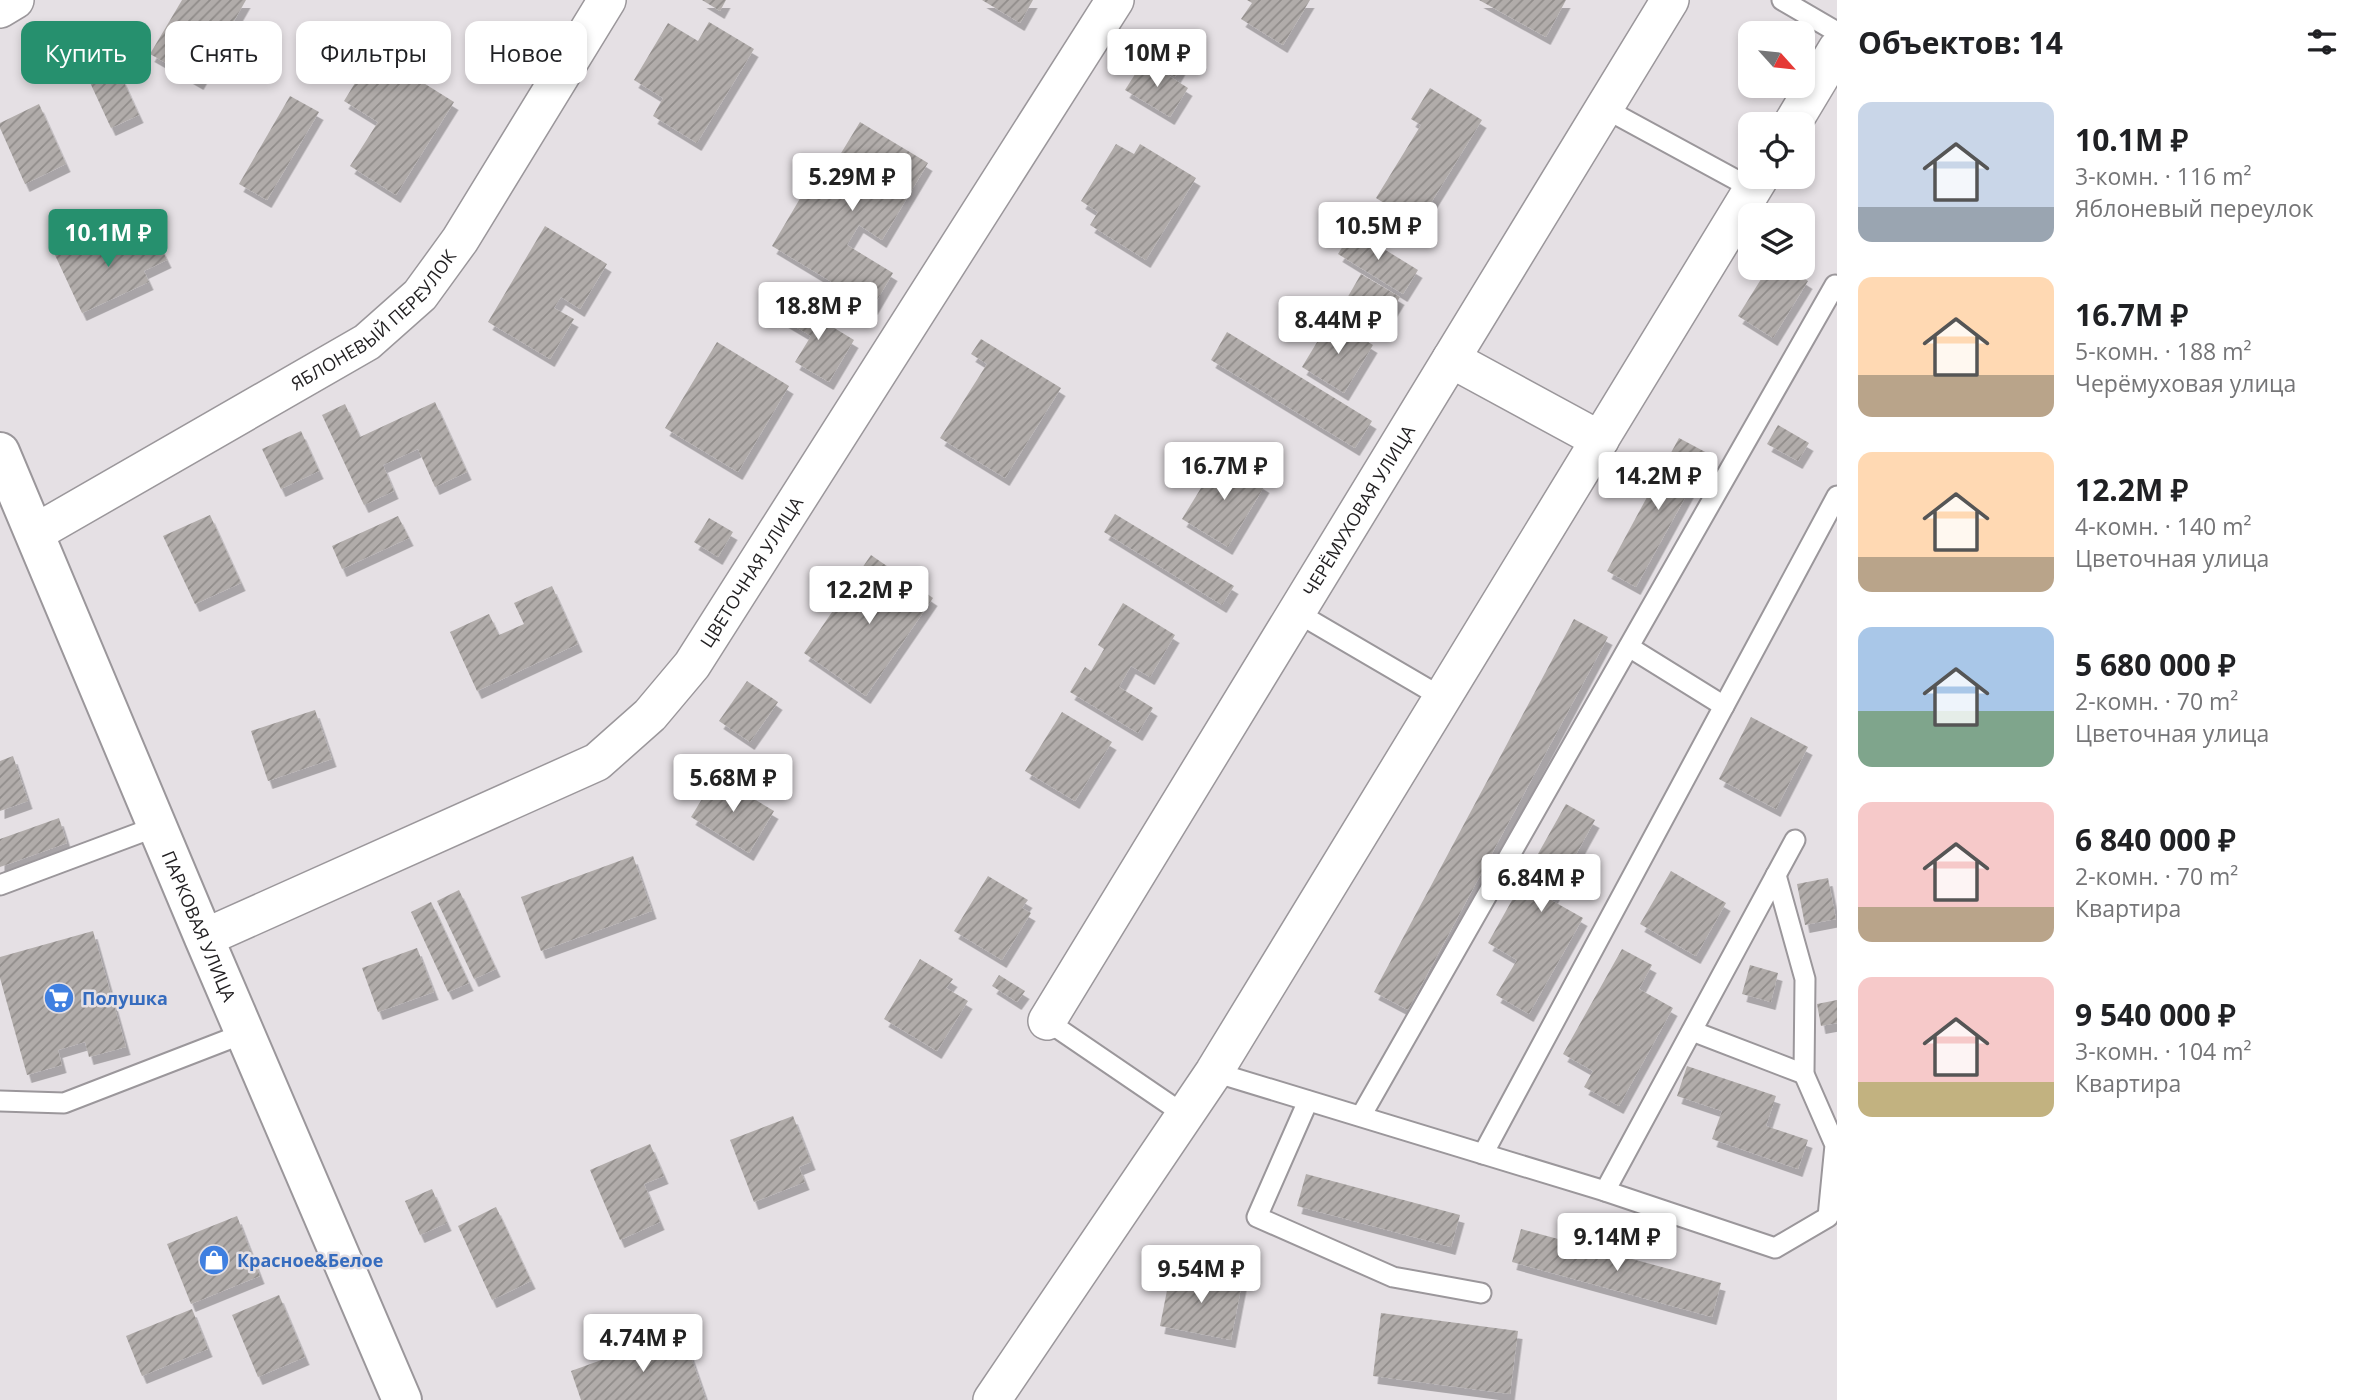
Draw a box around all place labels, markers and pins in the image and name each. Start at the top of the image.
pin: 10M ₽ [1108,29,1206,89]
pin: 5.29M ₽ [787,154,917,213]
pin: 10.5M ₽ [1313,202,1443,262]
pin: 10.1M ₽ [43,210,173,269]
pin: 18.8M ₽ [753,282,883,342]
pin: 8.44M ₽ [1273,296,1403,356]
pin: 16.7M ₽ [1159,442,1289,502]
pin: 14.2M ₽ [1593,452,1723,512]
pin: 12.2M ₽ [804,566,934,626]
pin: 5.68M ₽ [668,754,798,814]
pin: 6.84M ₽ [1476,855,1606,914]
supermarket icon: Полушка [42,981,76,1015]
place label: Полушка [82,986,168,1010]
pin: 9.14M ₽ [1552,1214,1682,1273]
shop icon: Красное&Белое [197,1243,231,1277]
pin: 9.54M ₽ [1136,1246,1266,1305]
place label: Красное&Белое [237,1248,383,1272]
pin: 4.74M ₽ [578,1314,708,1374]

